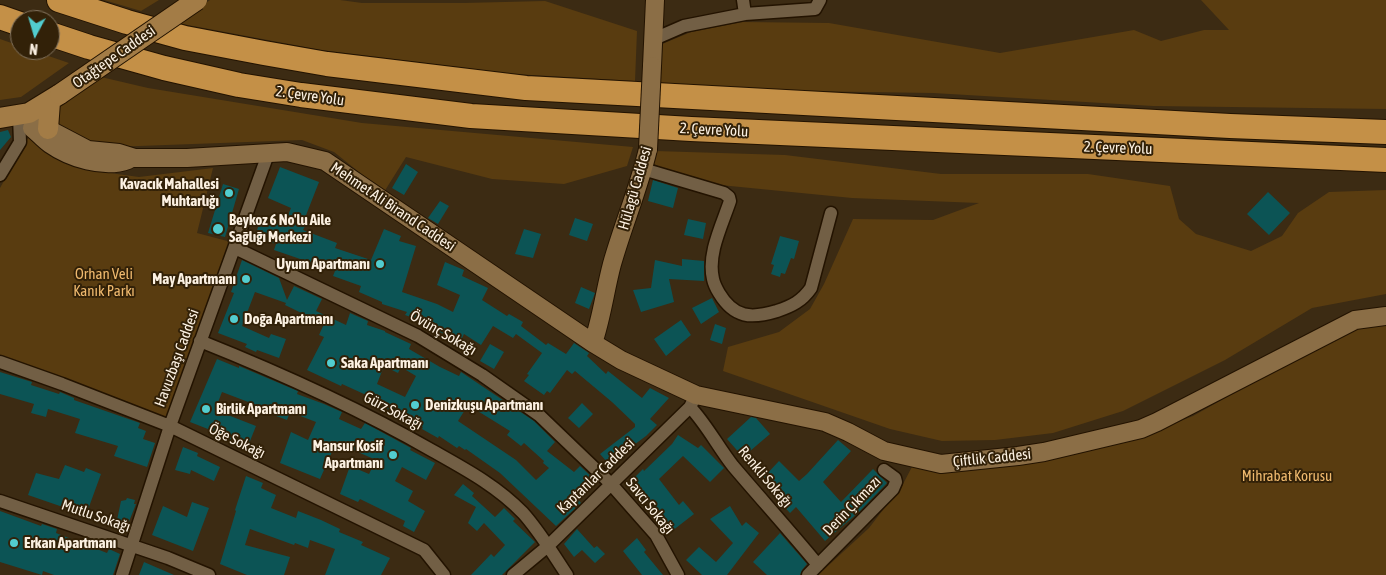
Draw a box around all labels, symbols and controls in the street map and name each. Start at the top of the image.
north arrow [10,10,60,60]
street label: Otağtepe Caddesi [69,22,159,92]
text: N [29,41,38,57]
street label: 2. Çevre Yolu [275,82,345,110]
street label: 2. Çevre Yolu [679,119,749,141]
street label: 2. Çevre Yolu [1083,138,1153,158]
street label: Hülagü Caddesi [614,144,656,232]
street label: Mehmet Ali Birand Caddesi [327,159,459,255]
place label: Kavacık Mahallesi Muhtarlığı [120,175,219,210]
marker: Kavacık Mahallesi Muhtarlığı [223,187,235,199]
place label: Beykoz 6 No'lu Aile Saḡlıḡı Merkezi [229,211,331,246]
marker: Beykoz 6 No'lu Aile Saḡlıḡı Merkezi [211,222,225,236]
place label: Uyum Apartmanı [276,255,370,273]
marker: Uyum Apartmanı [374,258,386,270]
park label: Orhan Veli Kanık Parkı [73,265,135,300]
place label: May Apartmanı [152,270,236,288]
marker: May Apartmanı [240,273,252,285]
street label: Havuzbaşı Caddesi [151,307,203,409]
street label: Övünç Sokağı [407,307,479,359]
place label: Doḡa Apartmanı [244,310,333,328]
marker: Doḡa Apartmanı [228,313,240,325]
place label: Saka Apartmanı [341,354,428,372]
marker: Saka Apartmanı [325,357,337,369]
street label: Gürz Sokağı [361,388,425,434]
place label: Denizkuşu Apartmanı [425,396,543,414]
marker: Denizkuşu Apartmanı [409,399,421,411]
place label: Birlik Apartmanı [216,400,306,418]
marker: Birlik Apartmanı [200,403,212,415]
street label: Öḡe Sokağı [206,420,268,462]
street label: Kaptanlar Caddesi [554,435,638,517]
place label: Mansur Kosif Apartmanı [313,437,383,472]
street label: Renkli Sokağı [734,443,796,511]
street label: Çiftlik Caddesi [952,445,1032,471]
marker: Mansur Kosif Apartmanı [387,449,399,461]
park label: Mihrabat Korusu [1242,467,1332,485]
street label: Derin Çıkmazı [819,472,885,540]
street label: Savcı Sokağı [622,474,678,538]
street label: Mutlu Sokağı [59,496,133,536]
place label: Erkan Apartmanı [24,534,116,552]
marker: Erkan Apartmanı [8,537,20,549]

